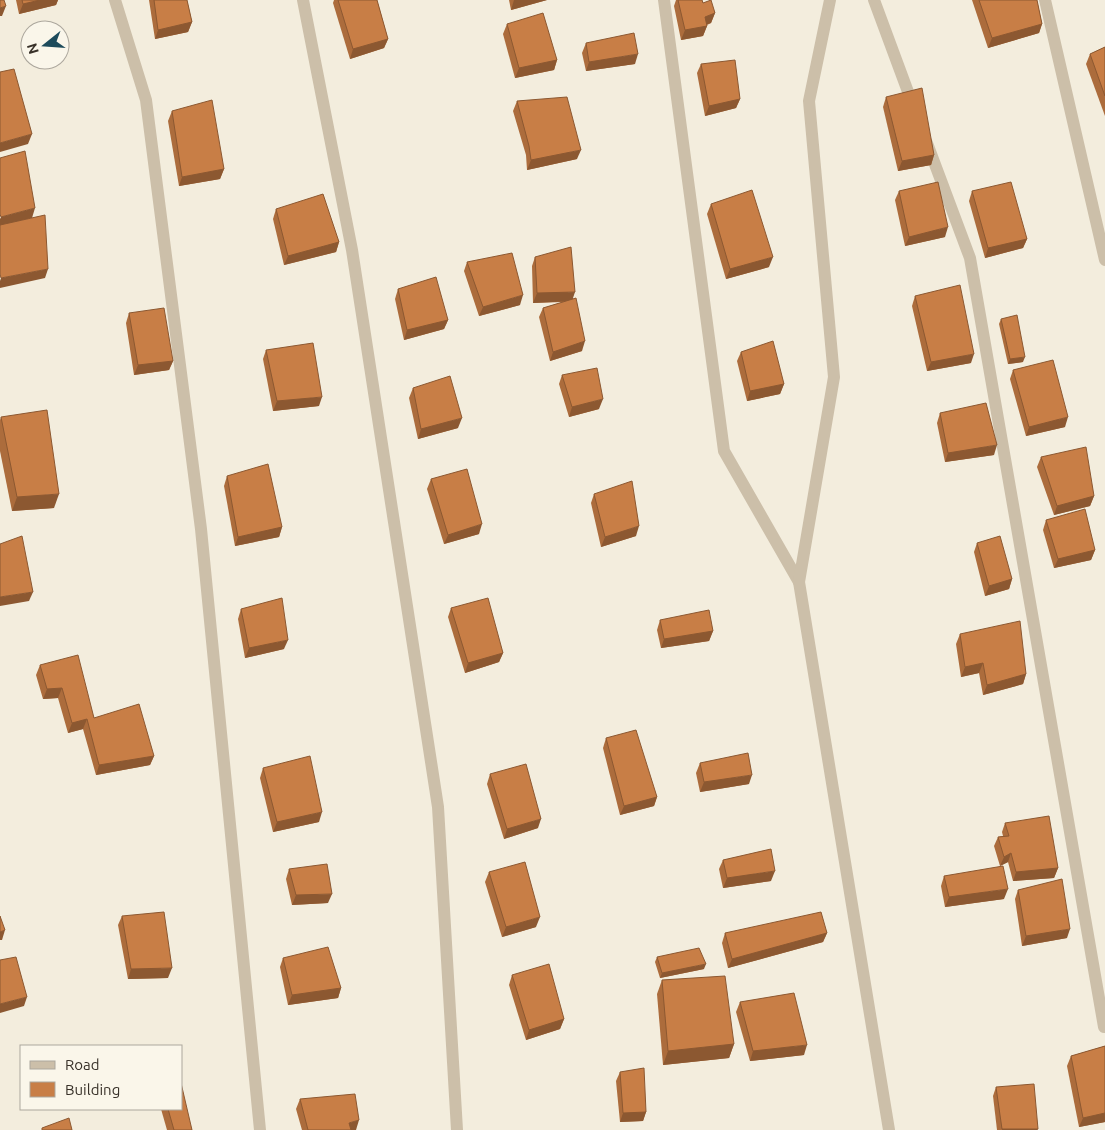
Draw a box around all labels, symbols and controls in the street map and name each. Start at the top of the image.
north arrow [20,20,70,70]
text: N [23,41,42,56]
legend [20,1045,182,1110]
text: Road [65,1056,100,1073]
text: Building [65,1081,120,1098]

